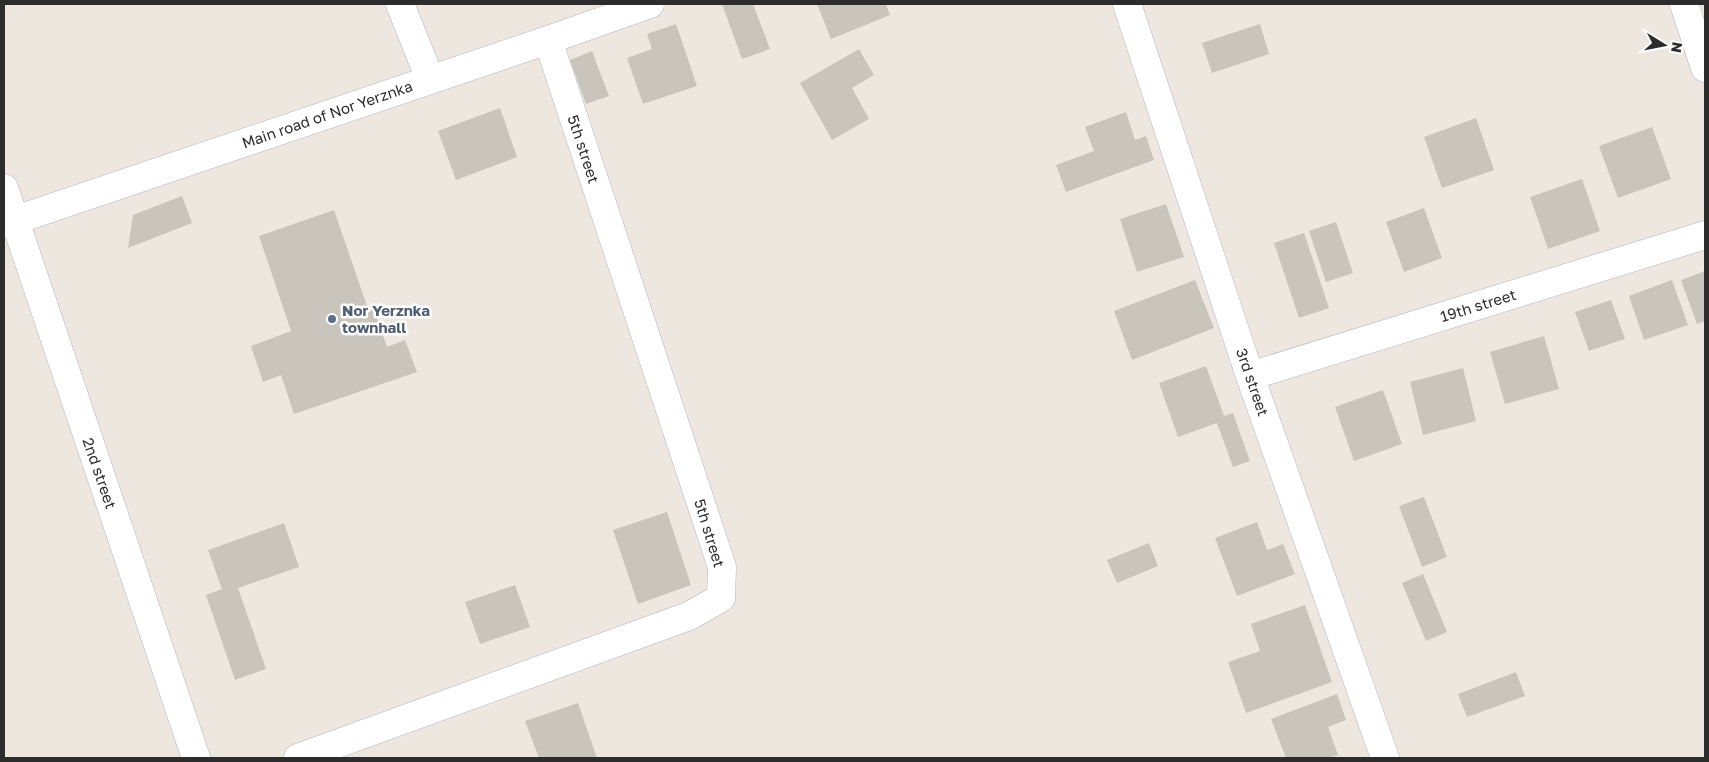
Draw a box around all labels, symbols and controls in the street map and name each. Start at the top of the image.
north arrow [1639,20,1689,70]
text: N [1668,41,1687,54]
street label: Main road of Nor Yerznka [239,76,415,152]
street label: 5th street [565,113,603,185]
street label: 19th street [1438,285,1518,325]
place label: Nor Yerznka townhall [342,301,430,336]
marker: Nor Yerznka townhall [326,313,338,325]
street label: 3rd street [1233,346,1273,418]
street label: 2nd street [79,435,121,511]
street label: 5th street [691,497,729,569]

